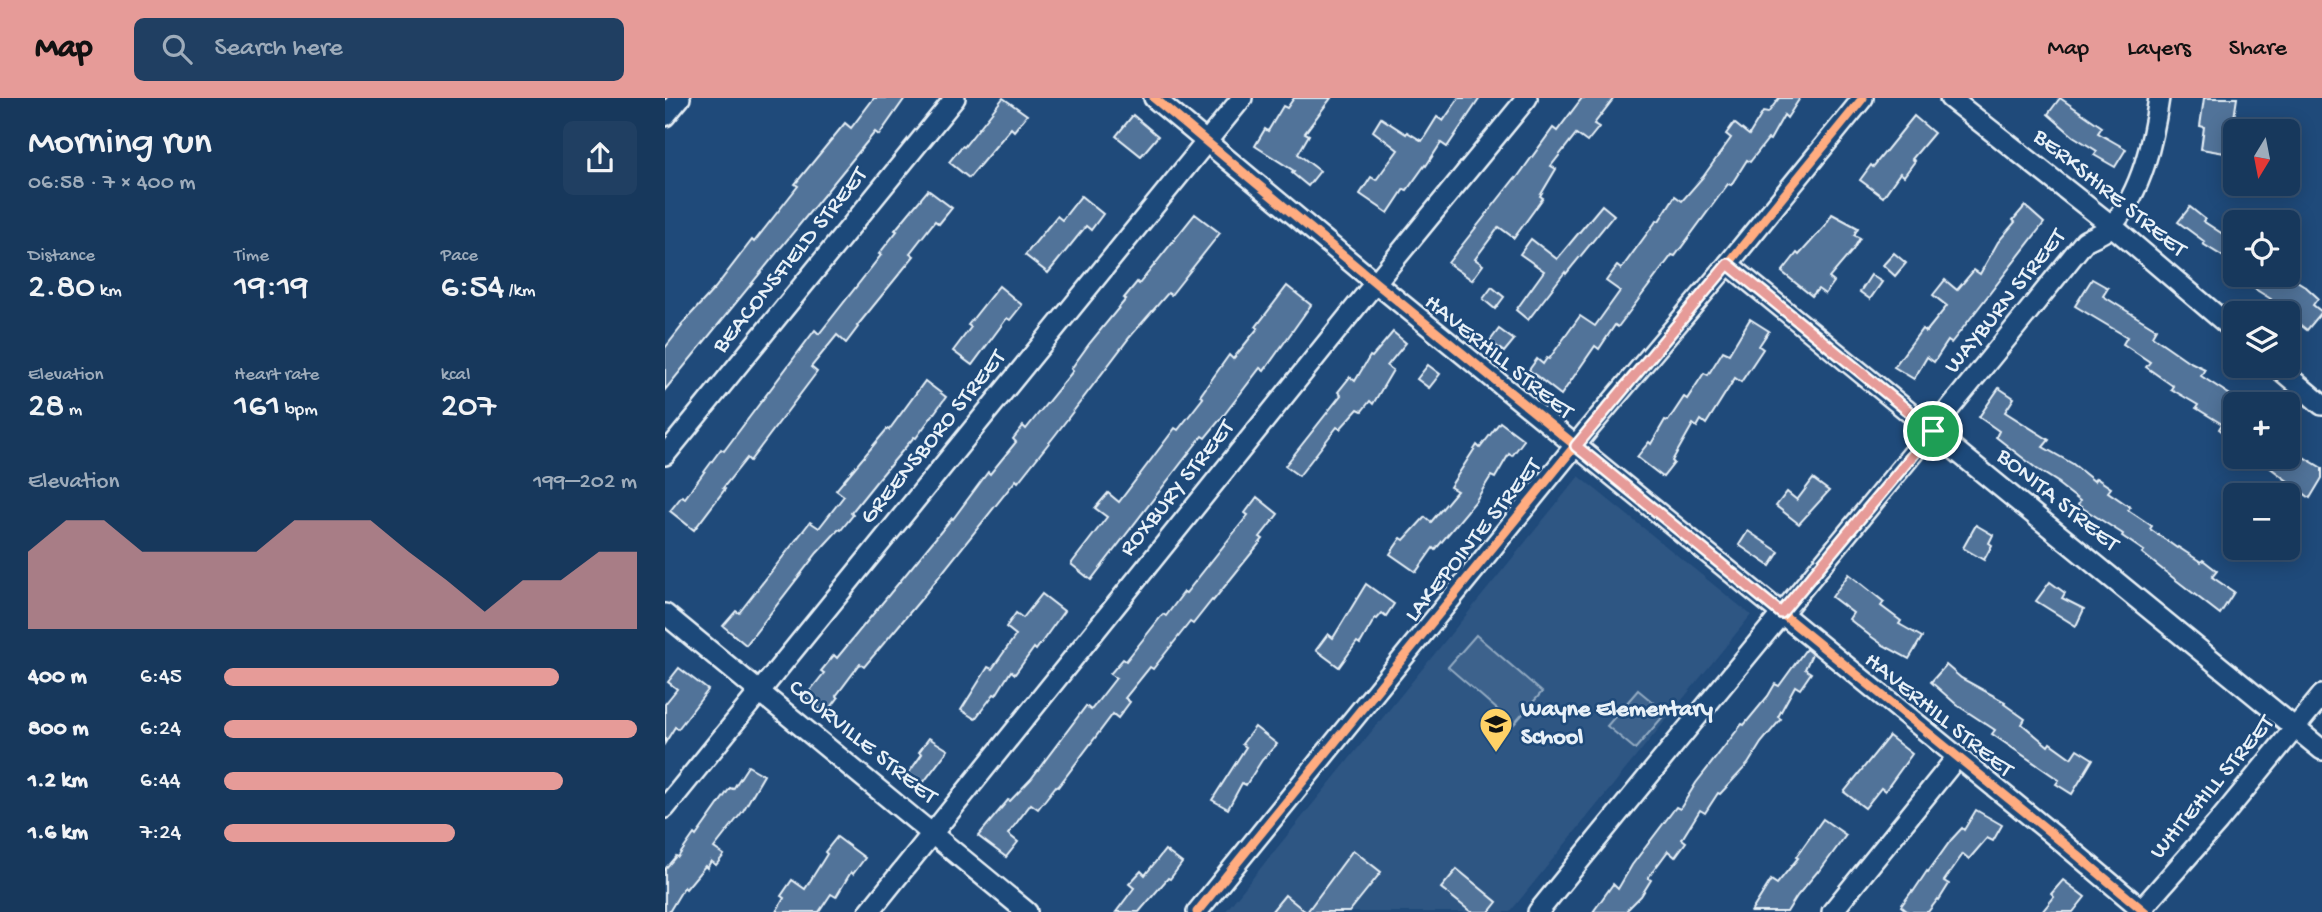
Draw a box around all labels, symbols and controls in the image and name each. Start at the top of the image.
search box [134,18,624,81]
text: Map [35,30,92,68]
icon: search [158,30,196,68]
text: Search here [214,34,343,65]
text: Map [2047,35,2089,64]
text: Layers [2127,35,2191,64]
text: Share [2229,35,2287,64]
north arrow [2223,119,2299,196]
map controls [2223,119,2300,560]
button: share [563,121,637,195]
text: Morning run [28,122,212,166]
street label: BERKSHIRE STREET [2026,123,2193,266]
street label: BEACONSFIELD STREET [706,161,876,361]
text: 06:58 · 7 × 400 m [28,170,196,197]
button: locate [2223,210,2300,287]
street label: WAYBURN STREET [1939,222,2074,380]
text: Distance [28,245,95,268]
text: Time [234,245,269,268]
text: Pace [441,245,478,268]
text: 2.80 [28,268,95,309]
text: 19:19 [234,268,309,309]
text: 6:54 [441,268,504,309]
text: km [95,280,122,303]
text: /km [504,280,535,303]
street label: HAVERHILL STREET [1418,289,1580,428]
button: layers [2223,301,2300,378]
street label: GREENSBORO STREET [855,344,1014,531]
text: Elevation [28,364,104,387]
text: Heart rate [234,364,319,387]
text: kcal [441,364,470,387]
text: 28 [28,387,64,428]
text: 161 [234,387,280,428]
text: 207 [441,387,496,428]
button: + [2223,392,2300,469]
text: m [64,399,82,422]
text: bpm [280,399,318,422]
pin [1903,401,1963,461]
icon: arrive [1914,412,1952,450]
street label: ROXBURY STREET [1114,413,1243,563]
street label: BONITA STREET [1989,442,2126,560]
street label: LAKEPOINTE STREET [1399,452,1550,629]
text: Elevation [28,469,119,496]
text: 199–202 m [533,469,637,496]
button: − [2223,483,2300,560]
street label: HAVERHILL STREET [1858,647,2020,786]
text: 400 m [28,664,87,691]
text: 6:45 [140,664,182,691]
street label: COURVILLE STREET [782,674,944,813]
place label: Wayne Elementary School [1520,696,1713,753]
school or university icon: Wayne Elementary School [1477,705,1515,754]
street label: WHITEHILL STREET [2144,709,2283,866]
text: 800 m [28,716,89,743]
text: 6:24 [140,716,181,743]
text: 1.2 km [28,768,88,795]
text: 6:44 [140,768,181,795]
text: 1.6 km [28,820,88,847]
text: 7:24 [140,820,181,847]

